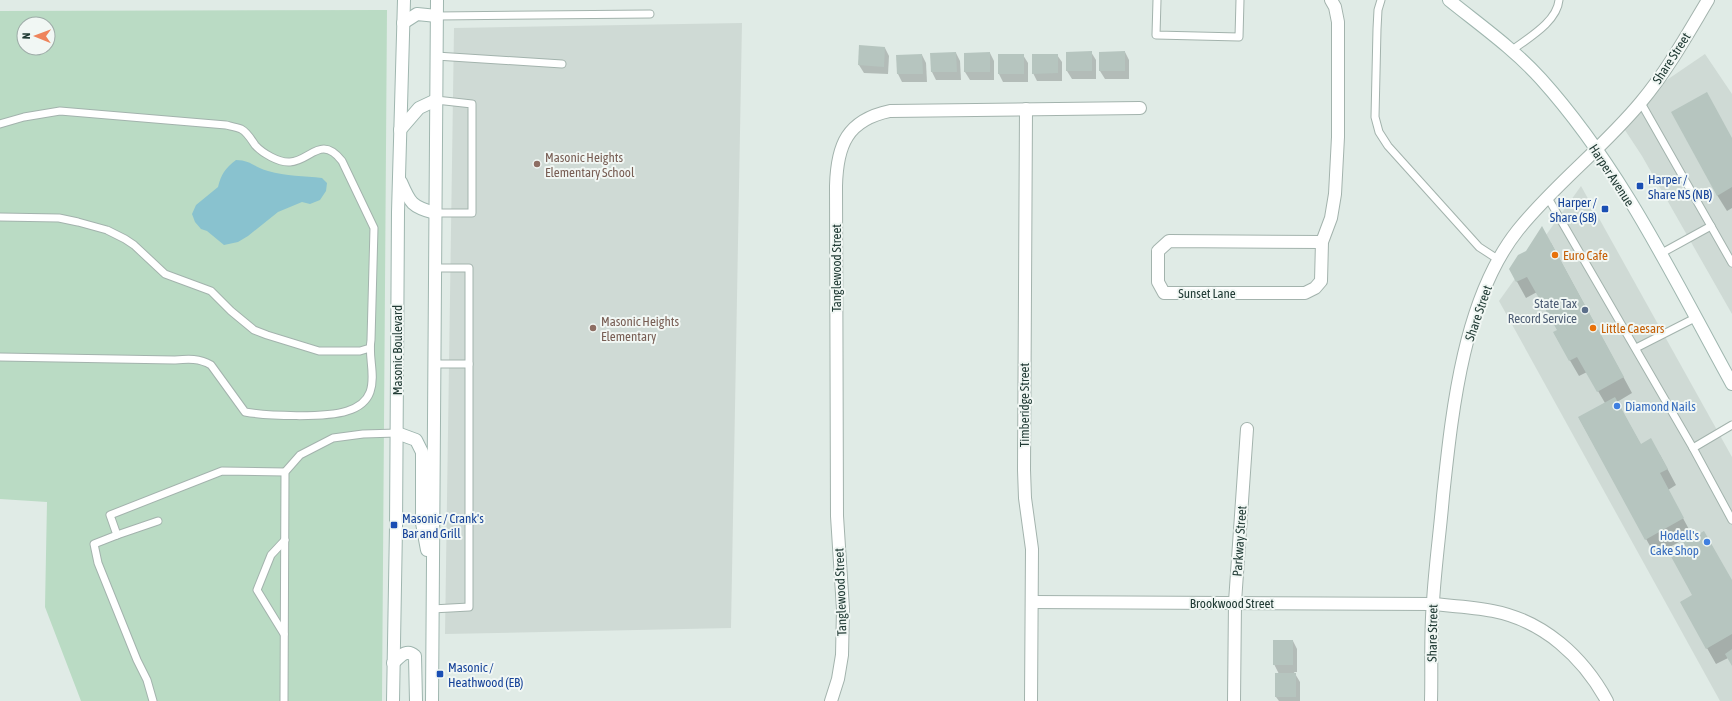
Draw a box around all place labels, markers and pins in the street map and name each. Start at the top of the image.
place label: Masonic Heights Elementary School [545,150,635,180]
marker: Masonic Heights Elementary School [532,159,542,169]
place label: Harper / Share NS (NB) [1648,172,1712,202]
marker: Harper / Share NS (NB) [1635,181,1645,191]
place label: Harper / Share (SB) [1550,195,1598,225]
marker: Harper / Share (SB) [1600,204,1610,214]
place label: Euro Cafe [1563,248,1608,263]
marker: Euro Cafe [1550,250,1560,260]
place label: State Tax Record Service [1508,296,1578,326]
marker: State Tax Record Service [1580,305,1590,315]
place label: Masonic Heights Elementary [601,314,679,344]
place label: Little Caesars [1601,321,1665,336]
marker: Masonic Heights Elementary [588,323,598,333]
marker: Little Caesars [1588,323,1598,333]
place label: Diamond Nails [1625,399,1696,414]
marker: Diamond Nails [1612,401,1622,411]
place label: Masonic / Crank's Bar and Grill [402,511,484,541]
marker: Masonic / Crank's Bar and Grill [389,520,399,530]
place label: Hodell's Cake Shop [1650,528,1699,558]
marker: Hodell's Cake Shop [1702,537,1712,547]
place label: Masonic / Heathwood (EB) [448,660,523,690]
marker: Masonic / Heathwood (EB) [435,669,445,679]

